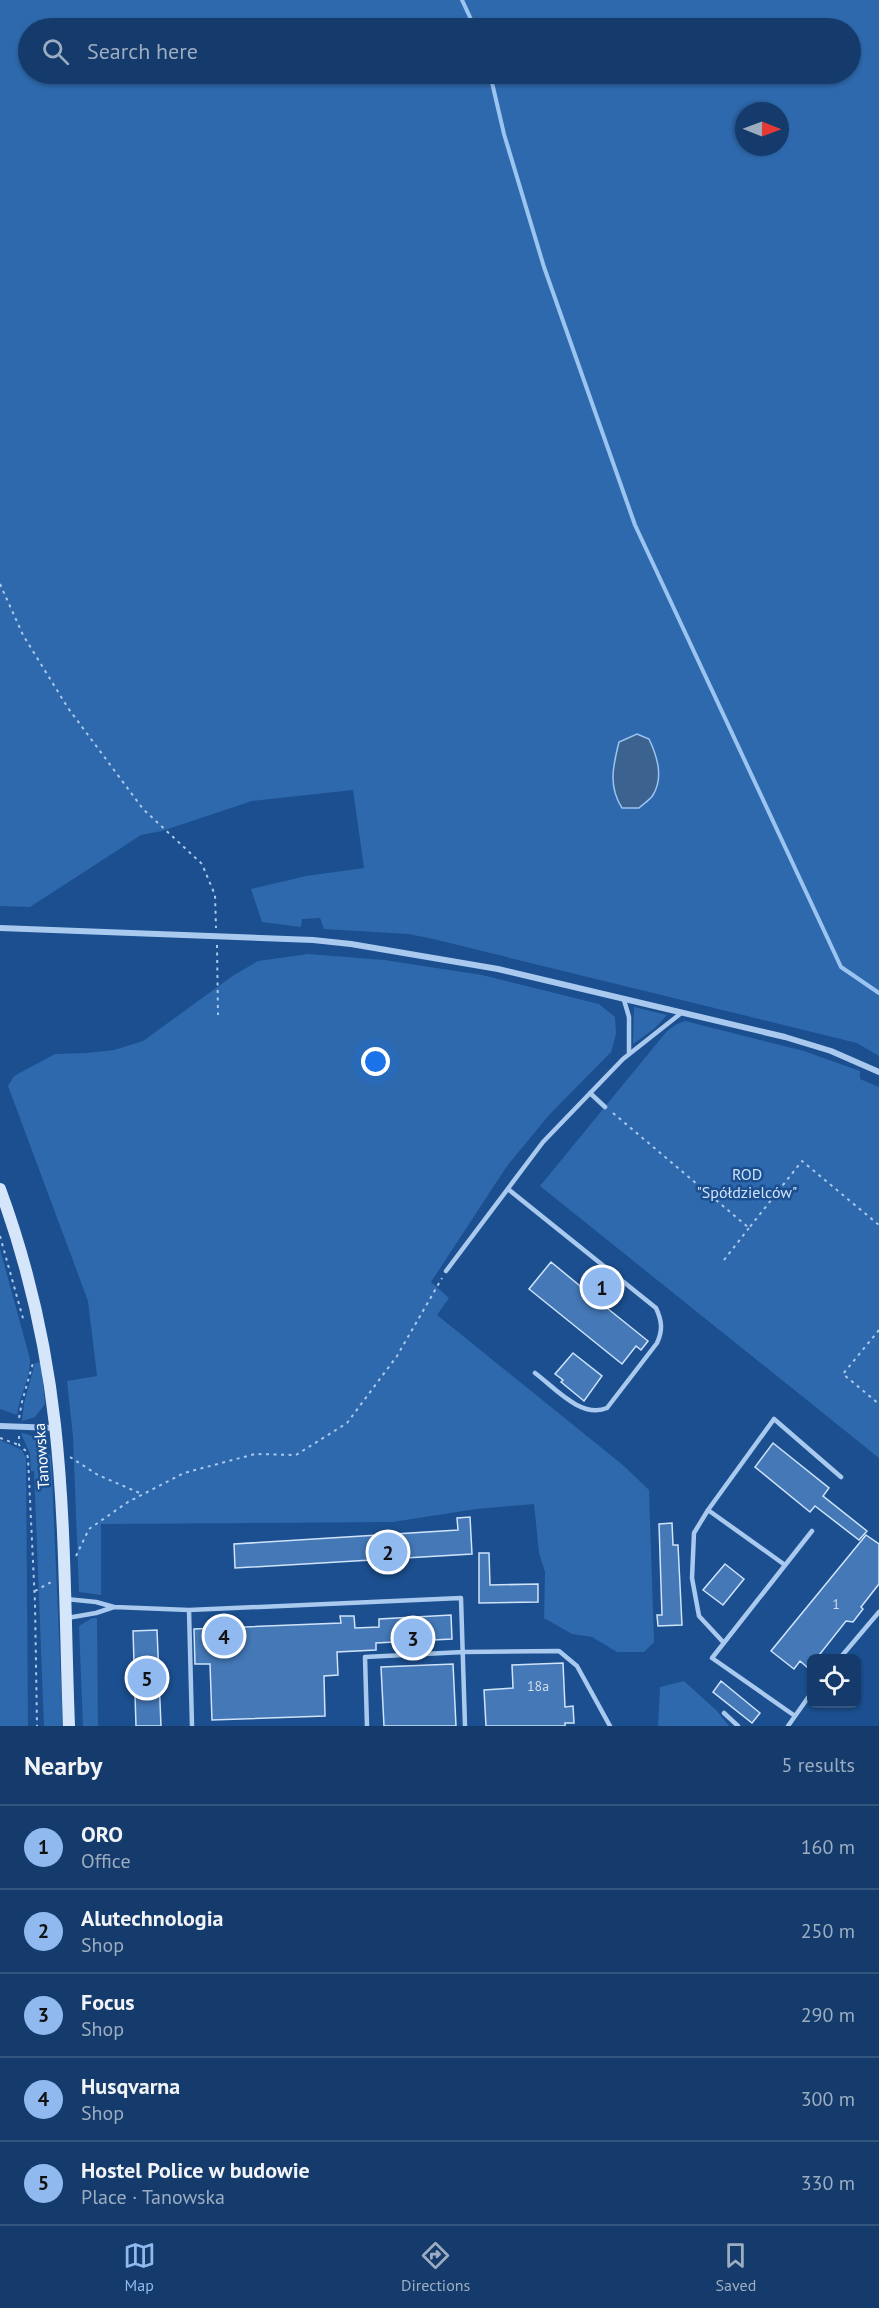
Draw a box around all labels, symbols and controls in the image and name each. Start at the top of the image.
search box [18,18,861,84]
icon: search [39,35,72,68]
text: Search here [87,37,198,65]
north arrow [735,102,789,156]
your location [361,1047,390,1076]
park label: ROD "Spółdzielców" [697,1164,797,1202]
pin: 1 [582,1264,622,1310]
street label: Tanowska [29,1422,53,1490]
pin: 2 [368,1530,408,1574]
house number: 1 [832,1595,840,1613]
pin: 4 [204,1614,244,1658]
pin: 3 [394,1616,432,1660]
map controls [807,1654,861,1708]
button: locate [807,1654,861,1708]
pin: 5 [128,1656,166,1700]
house number: 18a [527,1677,549,1695]
text: Nearby [24,1749,102,1782]
text: 5 results [782,1752,855,1778]
text: ORO [81,1820,123,1848]
text: 1 [38,1834,49,1860]
text: 160 m [801,1834,855,1860]
text: Office [81,1848,131,1874]
text: Alutechnologia [81,1904,223,1932]
text: 2 [38,1918,49,1944]
text: 250 m [801,1918,855,1944]
text: Shop [81,1932,124,1958]
text: Focus [81,1988,135,2016]
text: 3 [38,2002,49,2028]
text: 290 m [801,2002,855,2028]
text: Shop [81,2016,124,2042]
text: Husqvarna [81,2072,180,2100]
text: 4 [38,2086,49,2112]
text: 300 m [801,2086,855,2112]
text: Shop [81,2100,124,2126]
text: Hostel Police w budowie [81,2156,310,2184]
text: 5 [38,2170,49,2196]
text: 330 m [801,2170,855,2196]
text: Place · Tanowska [81,2184,225,2210]
tab: Map [123,2239,156,2295]
tab: Directions [401,2239,470,2295]
tab: Saved [716,2239,756,2295]

